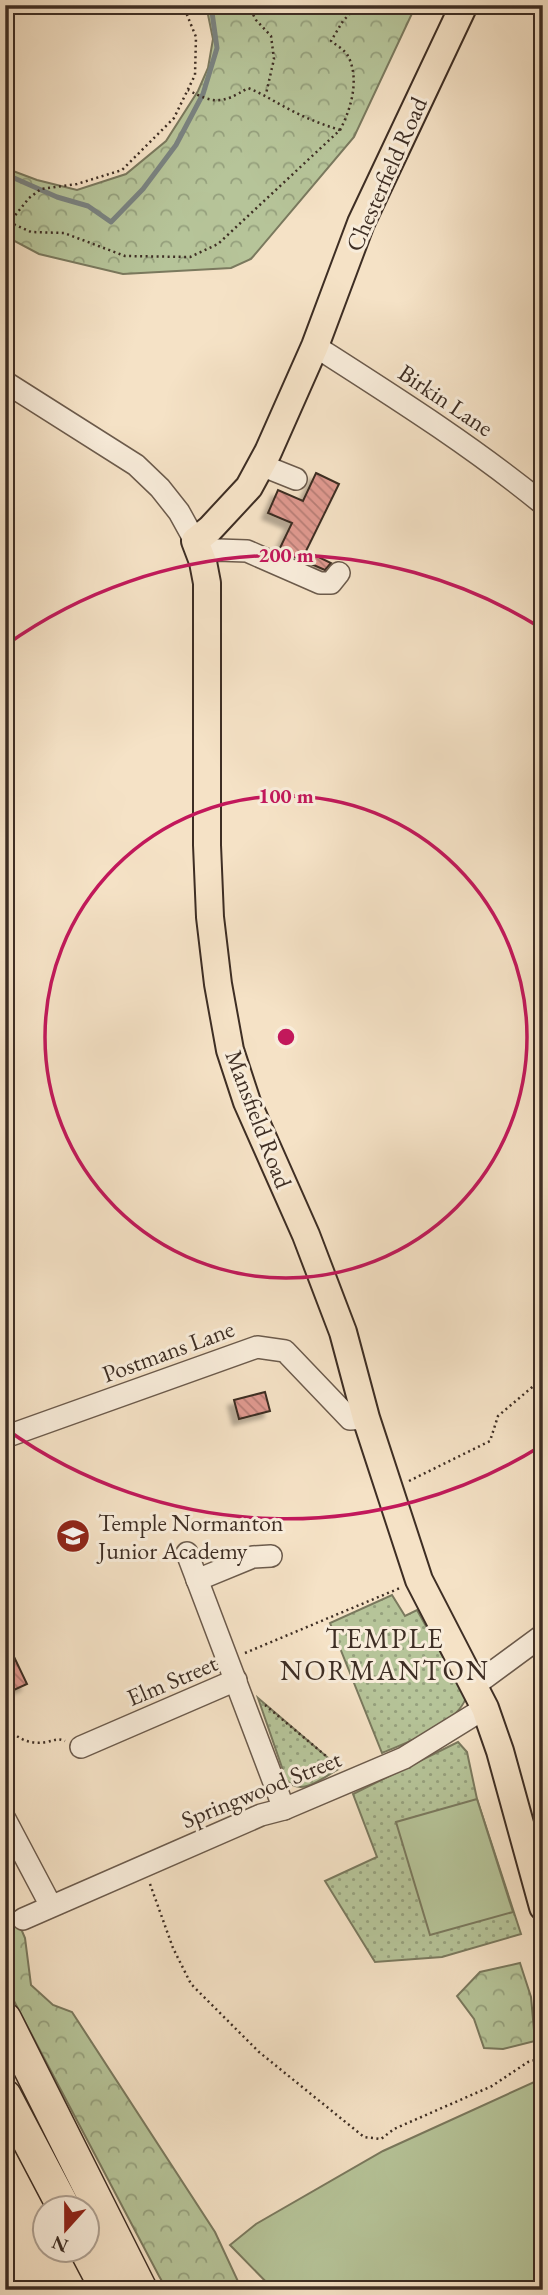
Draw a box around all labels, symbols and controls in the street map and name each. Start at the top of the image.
street label: Chesterfield Road [338,91,434,256]
street label: Birkin Lane [392,357,500,443]
text: 200 m [258,541,314,568]
text: 100 m [258,782,314,809]
centre of rings [274,1025,298,1049]
street label: Mansfield Road [218,1045,300,1193]
street label: Postmans Lane [98,1313,238,1389]
place label: Temple Normanton Junior Academy [96,1507,284,1566]
school or university icon: Temple Normanton Junior Academy [54,1517,92,1555]
district label: TEMPLE NORMANTON [280,1620,490,1688]
street label: Elm Street [122,1647,222,1713]
street label: Springwood Street [176,1743,346,1835]
north arrow [32,2194,102,2264]
text: N [48,2230,72,2259]

